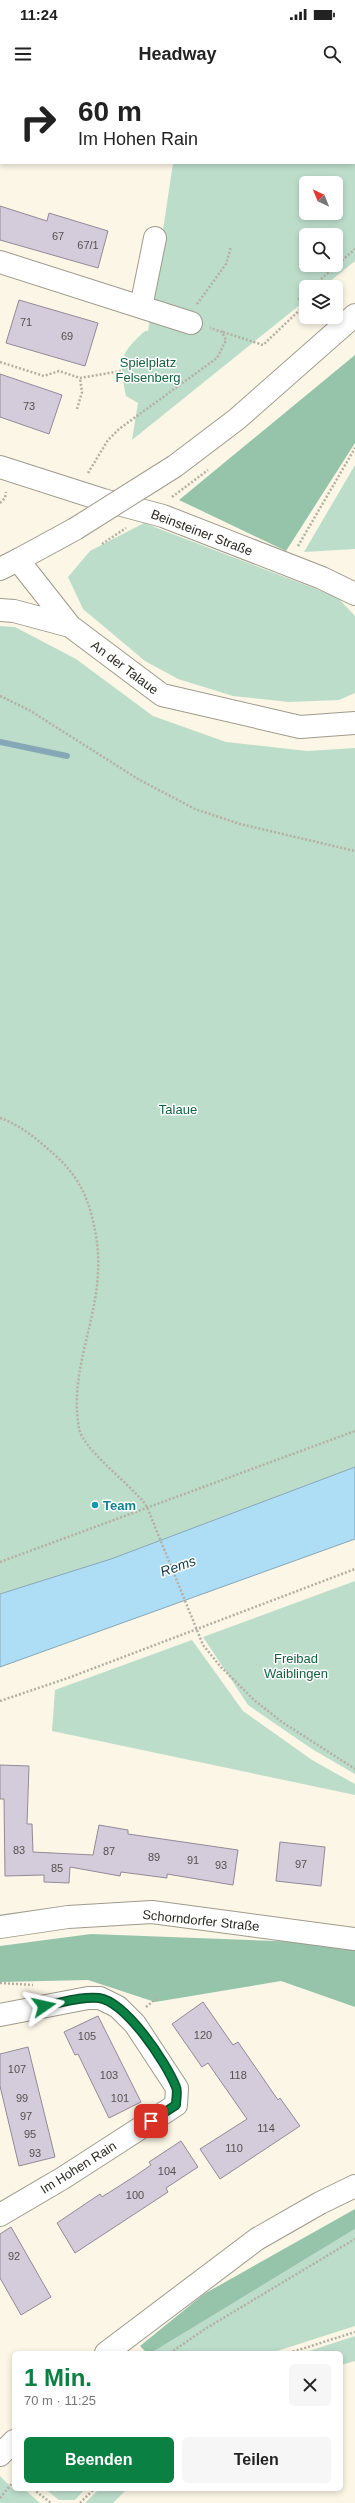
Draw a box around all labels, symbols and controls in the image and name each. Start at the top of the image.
text: 11:24 [20,6,58,23]
icon: menu [12,43,34,65]
icon: search [321,43,343,65]
text: Headway [138,44,217,64]
icon: right [12,96,64,148]
text: 60 m [78,96,142,127]
text: Im Hohen Rain [78,129,198,149]
north arrow [299,176,343,220]
map controls [299,176,343,324]
button: search [299,228,343,272]
house number: 67 [52,230,64,242]
house number: 67/1 [77,239,99,251]
button: layers [299,280,343,324]
house number: 71 [20,316,32,328]
house number: 69 [61,330,73,342]
park label: Spielplatz Felsenberg [115,355,181,385]
house number: 73 [23,400,35,412]
street label: Beinsteiner Straße [149,506,255,559]
street label: An der Talaue [88,637,161,697]
park label: Talaue [159,1102,197,1117]
place label: Team [103,1498,136,1513]
marker: Team [90,1500,100,1510]
water label: Rems [158,1552,198,1580]
park label: Freibad Waiblingen [264,1651,328,1681]
house number: 83 [13,1844,25,1856]
house number: 87 [103,1845,115,1857]
house number: 89 [148,1851,160,1863]
house number: 91 [187,1854,199,1866]
house number: 97 [295,1858,307,1870]
house number: 93 [215,1859,227,1871]
house number: 85 [51,1862,63,1874]
street label: Schorndorfer Straße [142,1907,260,1934]
position arrow [23,1985,65,2027]
house number: 120 [194,2029,212,2041]
house number: 105 [78,2030,96,2042]
house number: 107 [8,2063,26,2075]
house number: 103 [100,2069,118,2081]
house number: 118 [229,2069,247,2081]
house number: 99 [16,2092,28,2104]
house number: 101 [111,2092,129,2104]
pin [134,2104,168,2138]
house number: 97 [20,2110,32,2122]
icon: arrive [140,2110,162,2132]
house number: 114 [257,2122,275,2134]
house number: 95 [24,2128,36,2140]
street label: Im Hohen Rain [38,2138,119,2197]
house number: 110 [225,2142,243,2154]
house number: 93 [29,2147,41,2159]
house number: 104 [158,2165,176,2177]
house number: 100 [126,2189,144,2201]
house number: 92 [8,2250,20,2262]
text: 1 Min. [24,2364,92,2391]
button: close [289,2364,331,2406]
text: 70 m · 11:25 [24,2393,96,2408]
button: Beenden [24,2437,174,2483]
button: Teilen [182,2437,331,2483]

